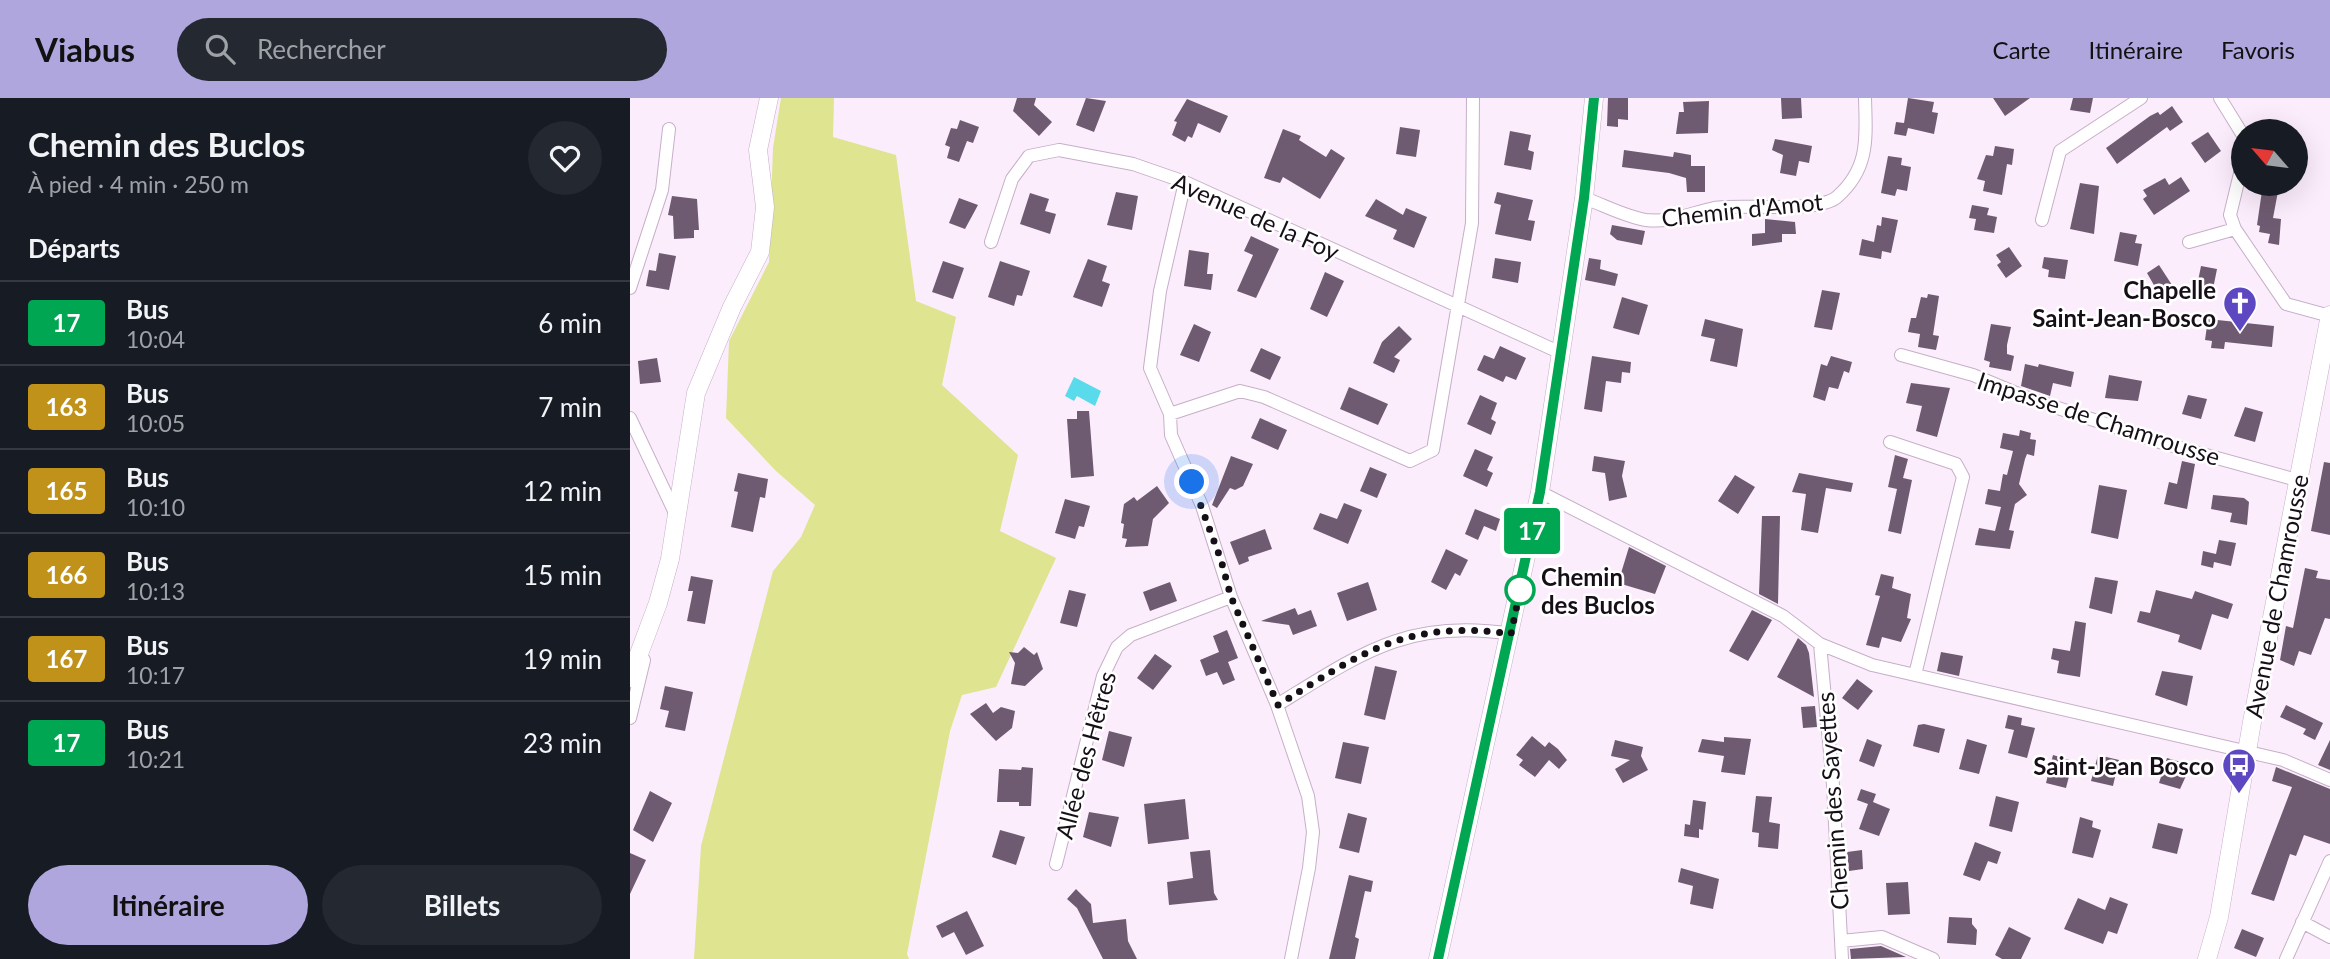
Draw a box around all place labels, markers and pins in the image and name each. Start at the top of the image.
place label: Chapelle Saint-Jean-Bosco [2032,275,2216,332]
church icon: Chapelle Saint-Jean-Bosco [2221,284,2259,333]
place label: Chemin des Buclos [1541,562,1655,619]
marker: Chemin des Buclos [1505,575,1535,605]
bus stop icon: Saint-Jean Bosco [2220,746,2258,795]
place label: Saint-Jean Bosco [2033,751,2214,780]

